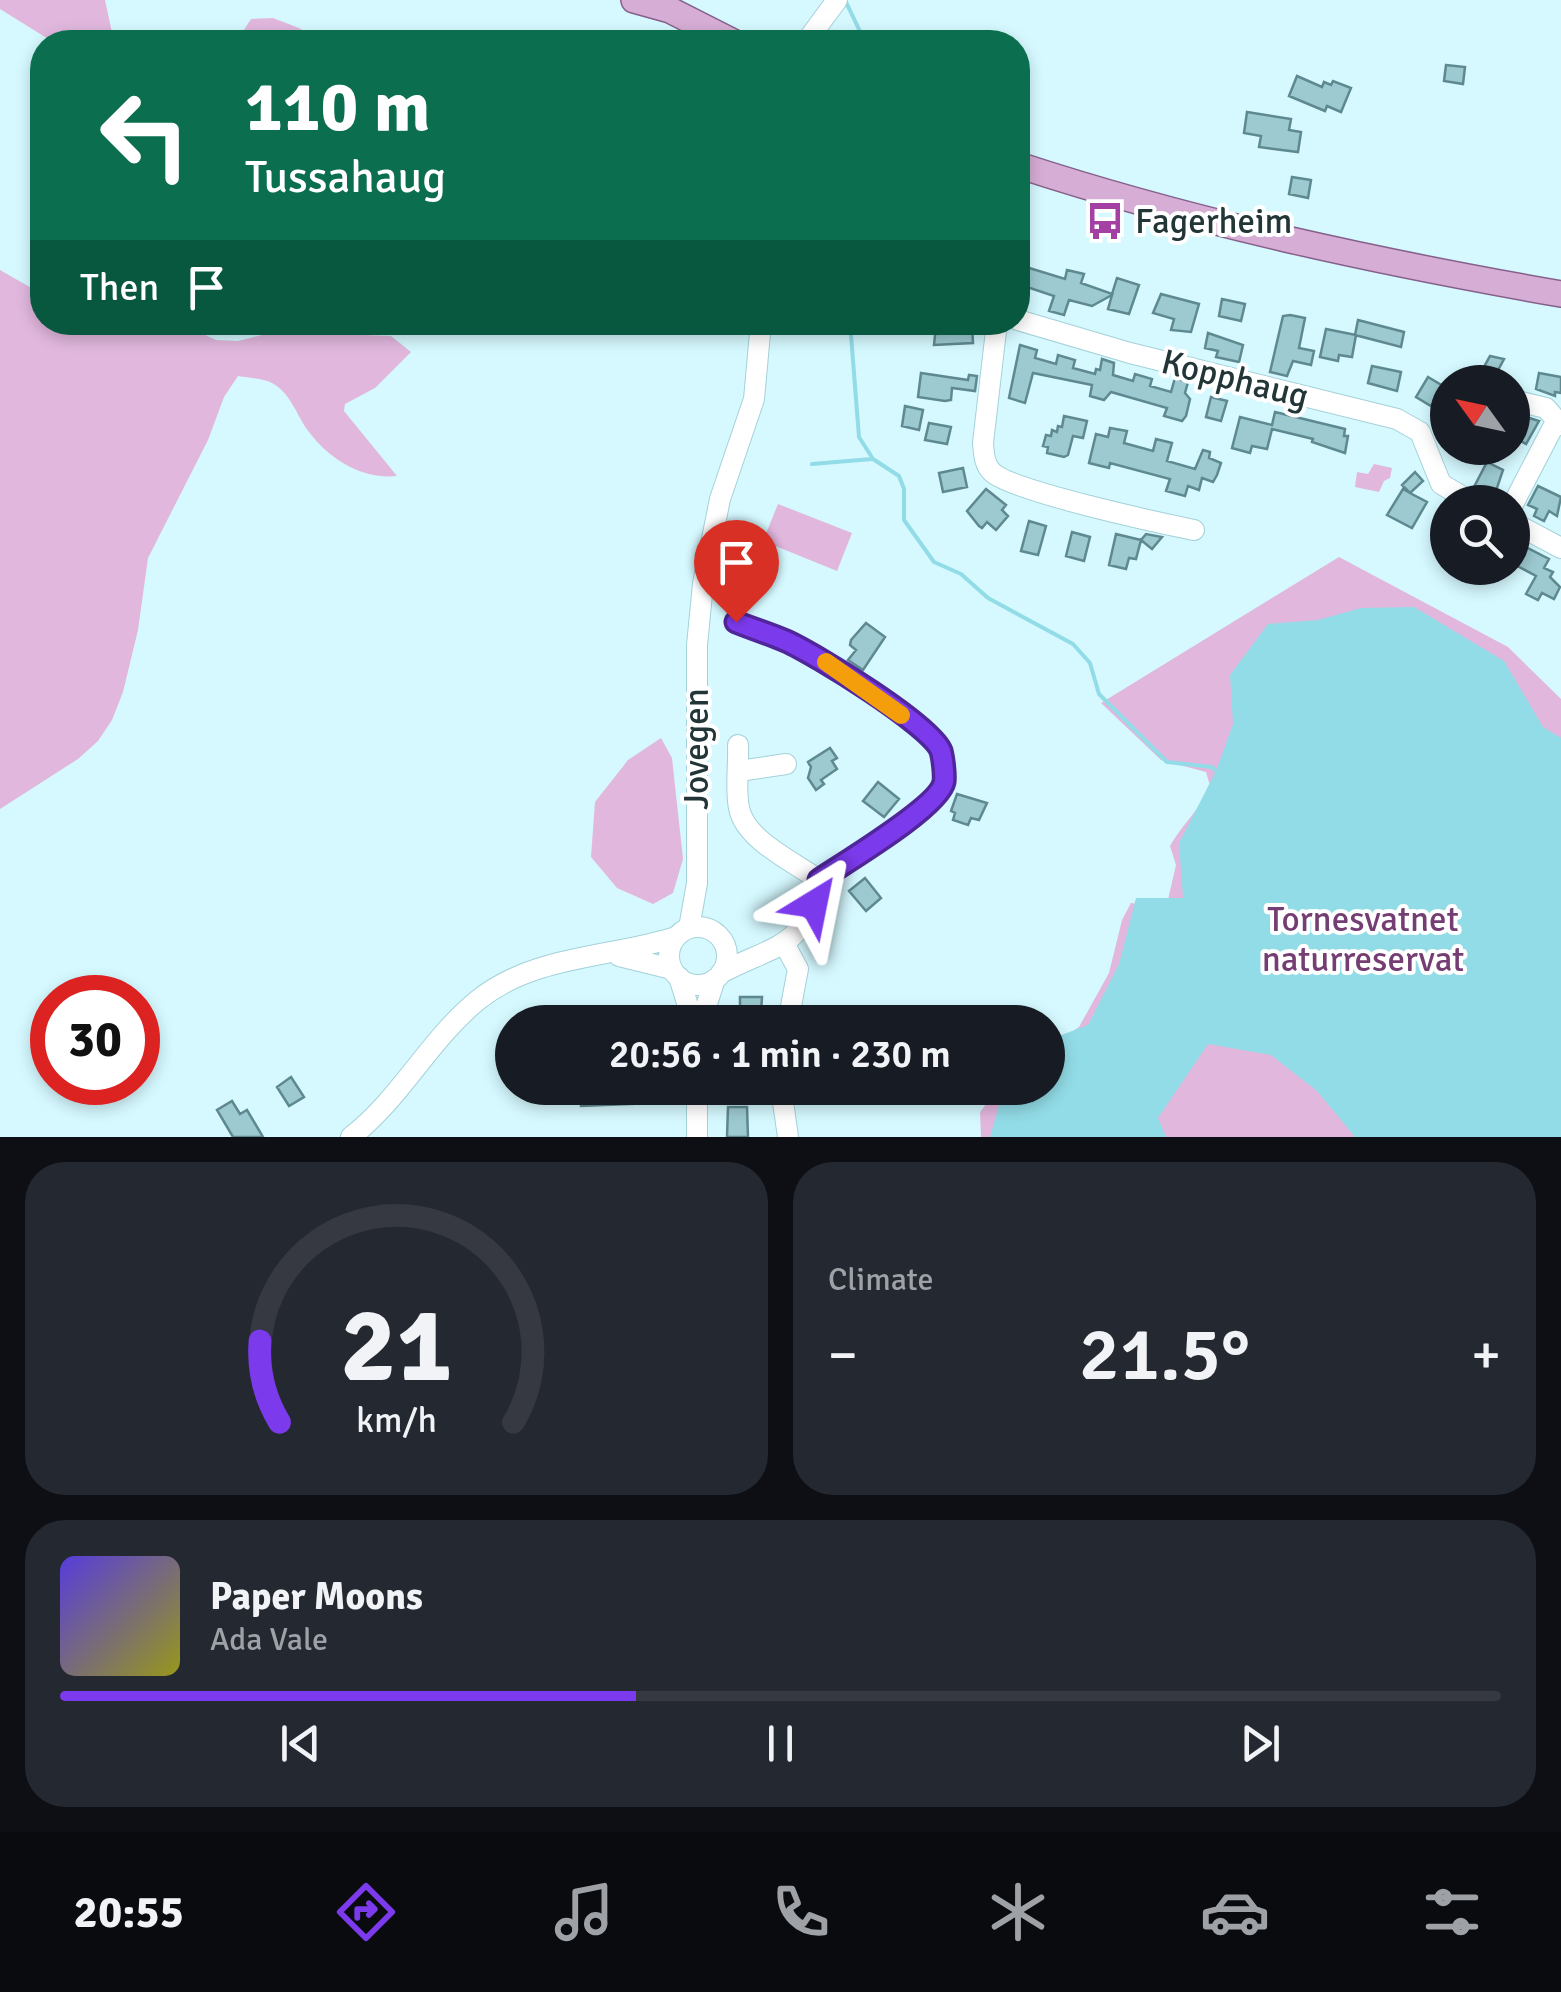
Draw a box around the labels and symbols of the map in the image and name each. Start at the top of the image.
bus stop icon: Fagerheim [1084,200,1126,242]
place label: Fagerheim [1135,200,1293,243]
street label: Kopphaug [1157,340,1313,418]
north arrow [1430,365,1530,465]
pin [694,520,779,623]
street label: Jovegen [675,688,718,810]
position arrow [762,852,866,956]
park label: Tornesvatnet naturreservat [1262,898,1464,981]
speed limit sign: 30 [30,975,160,1105]

